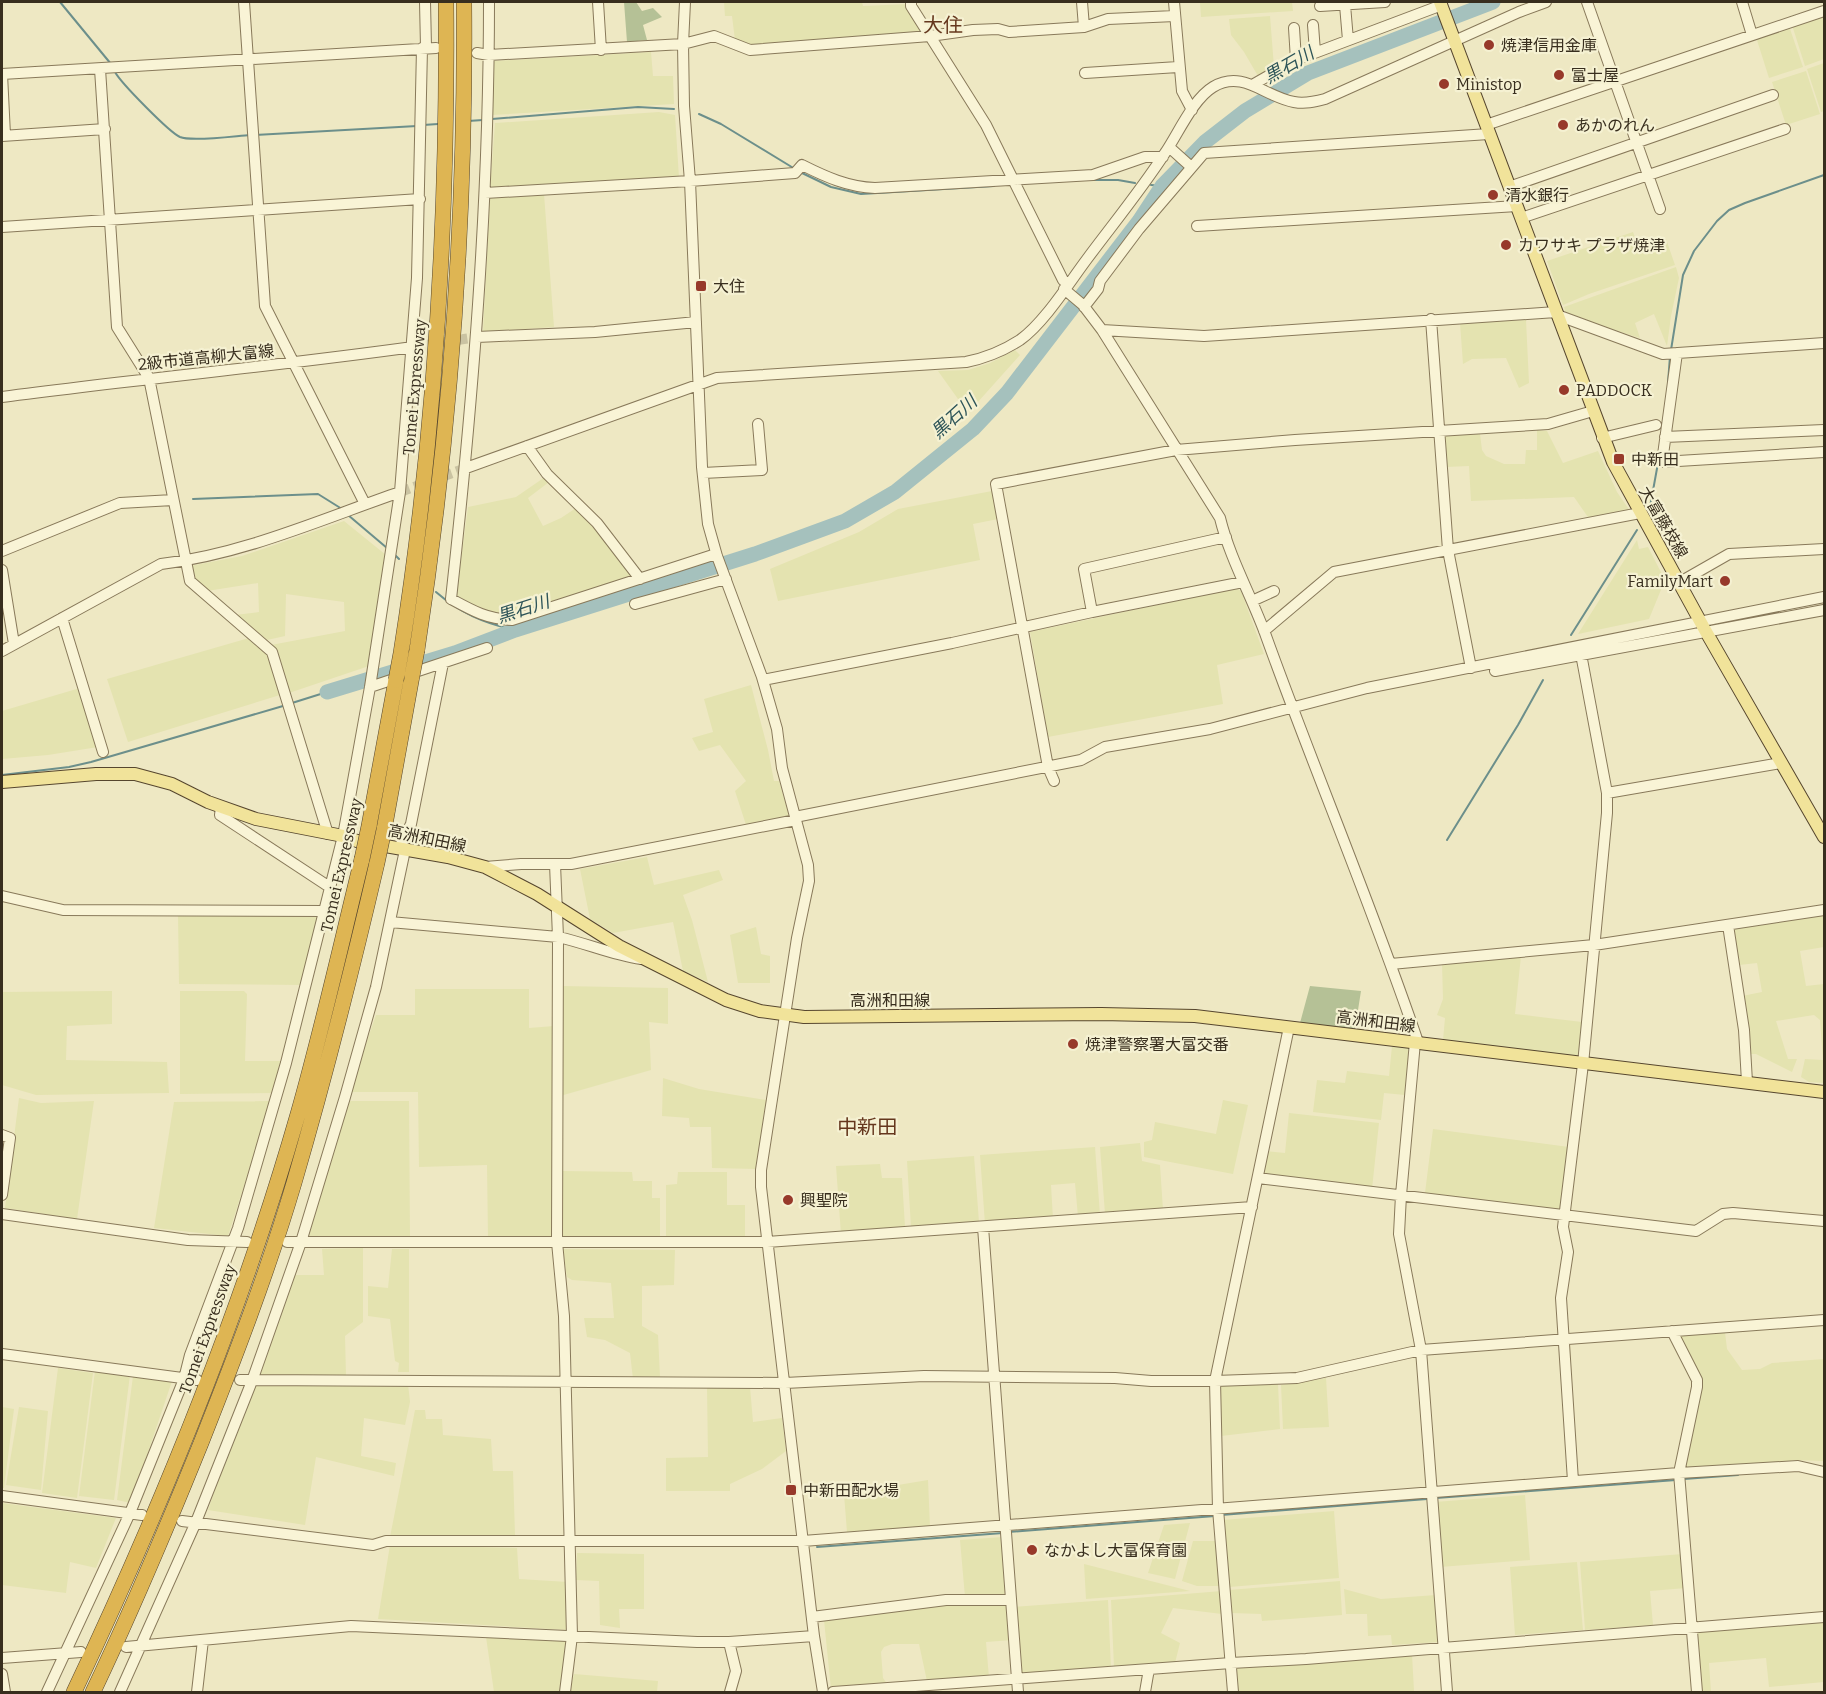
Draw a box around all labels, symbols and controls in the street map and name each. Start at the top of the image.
district label: 大住 [923,13,963,37]
place label: 焼津信用金庫 [1501,36,1597,55]
marker: 焼津信用金庫 [1482,38,1496,52]
water label: 黒石川 [1260,41,1320,88]
place label: 富士屋 [1571,66,1619,85]
marker: 富士屋 [1552,68,1566,82]
place label: Ministop [1456,75,1522,94]
marker: Ministop [1437,77,1451,91]
place label: あかのれん [1575,116,1655,135]
marker: あかのれん [1556,118,1570,132]
place label: 清水銀行 [1505,186,1569,205]
marker: 清水銀行 [1486,188,1500,202]
place label: カワサキ プラザ焼津 [1518,236,1665,255]
marker: カワサキ プラザ焼津 [1499,238,1513,252]
place label: 大住 [713,277,745,296]
marker: 大住 [694,279,708,293]
street label: Tomei Expressway [399,317,430,456]
street label: 2級市道高柳大富線 [137,341,275,374]
place label: PADDOCK [1576,381,1653,400]
marker: PADDOCK [1557,383,1571,397]
water label: 黒石川 [927,389,983,443]
place label: 中新田 [1631,450,1679,469]
marker: 中新田 [1612,452,1626,466]
street label: 大富藤枝線 [1635,483,1692,562]
place label: FamilyMart [1627,572,1713,591]
marker: FamilyMart [1718,574,1732,588]
water label: 黒石川 [494,590,554,628]
street label: Tomei Expressway [317,796,366,934]
street label: 高洲和田線 [386,821,468,856]
street label: 高洲和田線 [850,991,930,1010]
street label: 高洲和田線 [1335,1007,1417,1036]
place label: 焼津警察署大富交番 [1085,1035,1229,1054]
marker: 焼津警察署大富交番 [1066,1037,1080,1051]
district label: 中新田 [837,1115,897,1139]
place label: 興聖院 [800,1191,848,1210]
marker: 興聖院 [781,1193,795,1207]
street label: Tomei Expressway [175,1261,240,1397]
place label: 中新田配水場 [803,1481,899,1500]
marker: 中新田配水場 [784,1483,798,1497]
place label: なかよし大富保育園 [1044,1541,1187,1560]
marker: なかよし大富保育園 [1025,1543,1039,1557]

